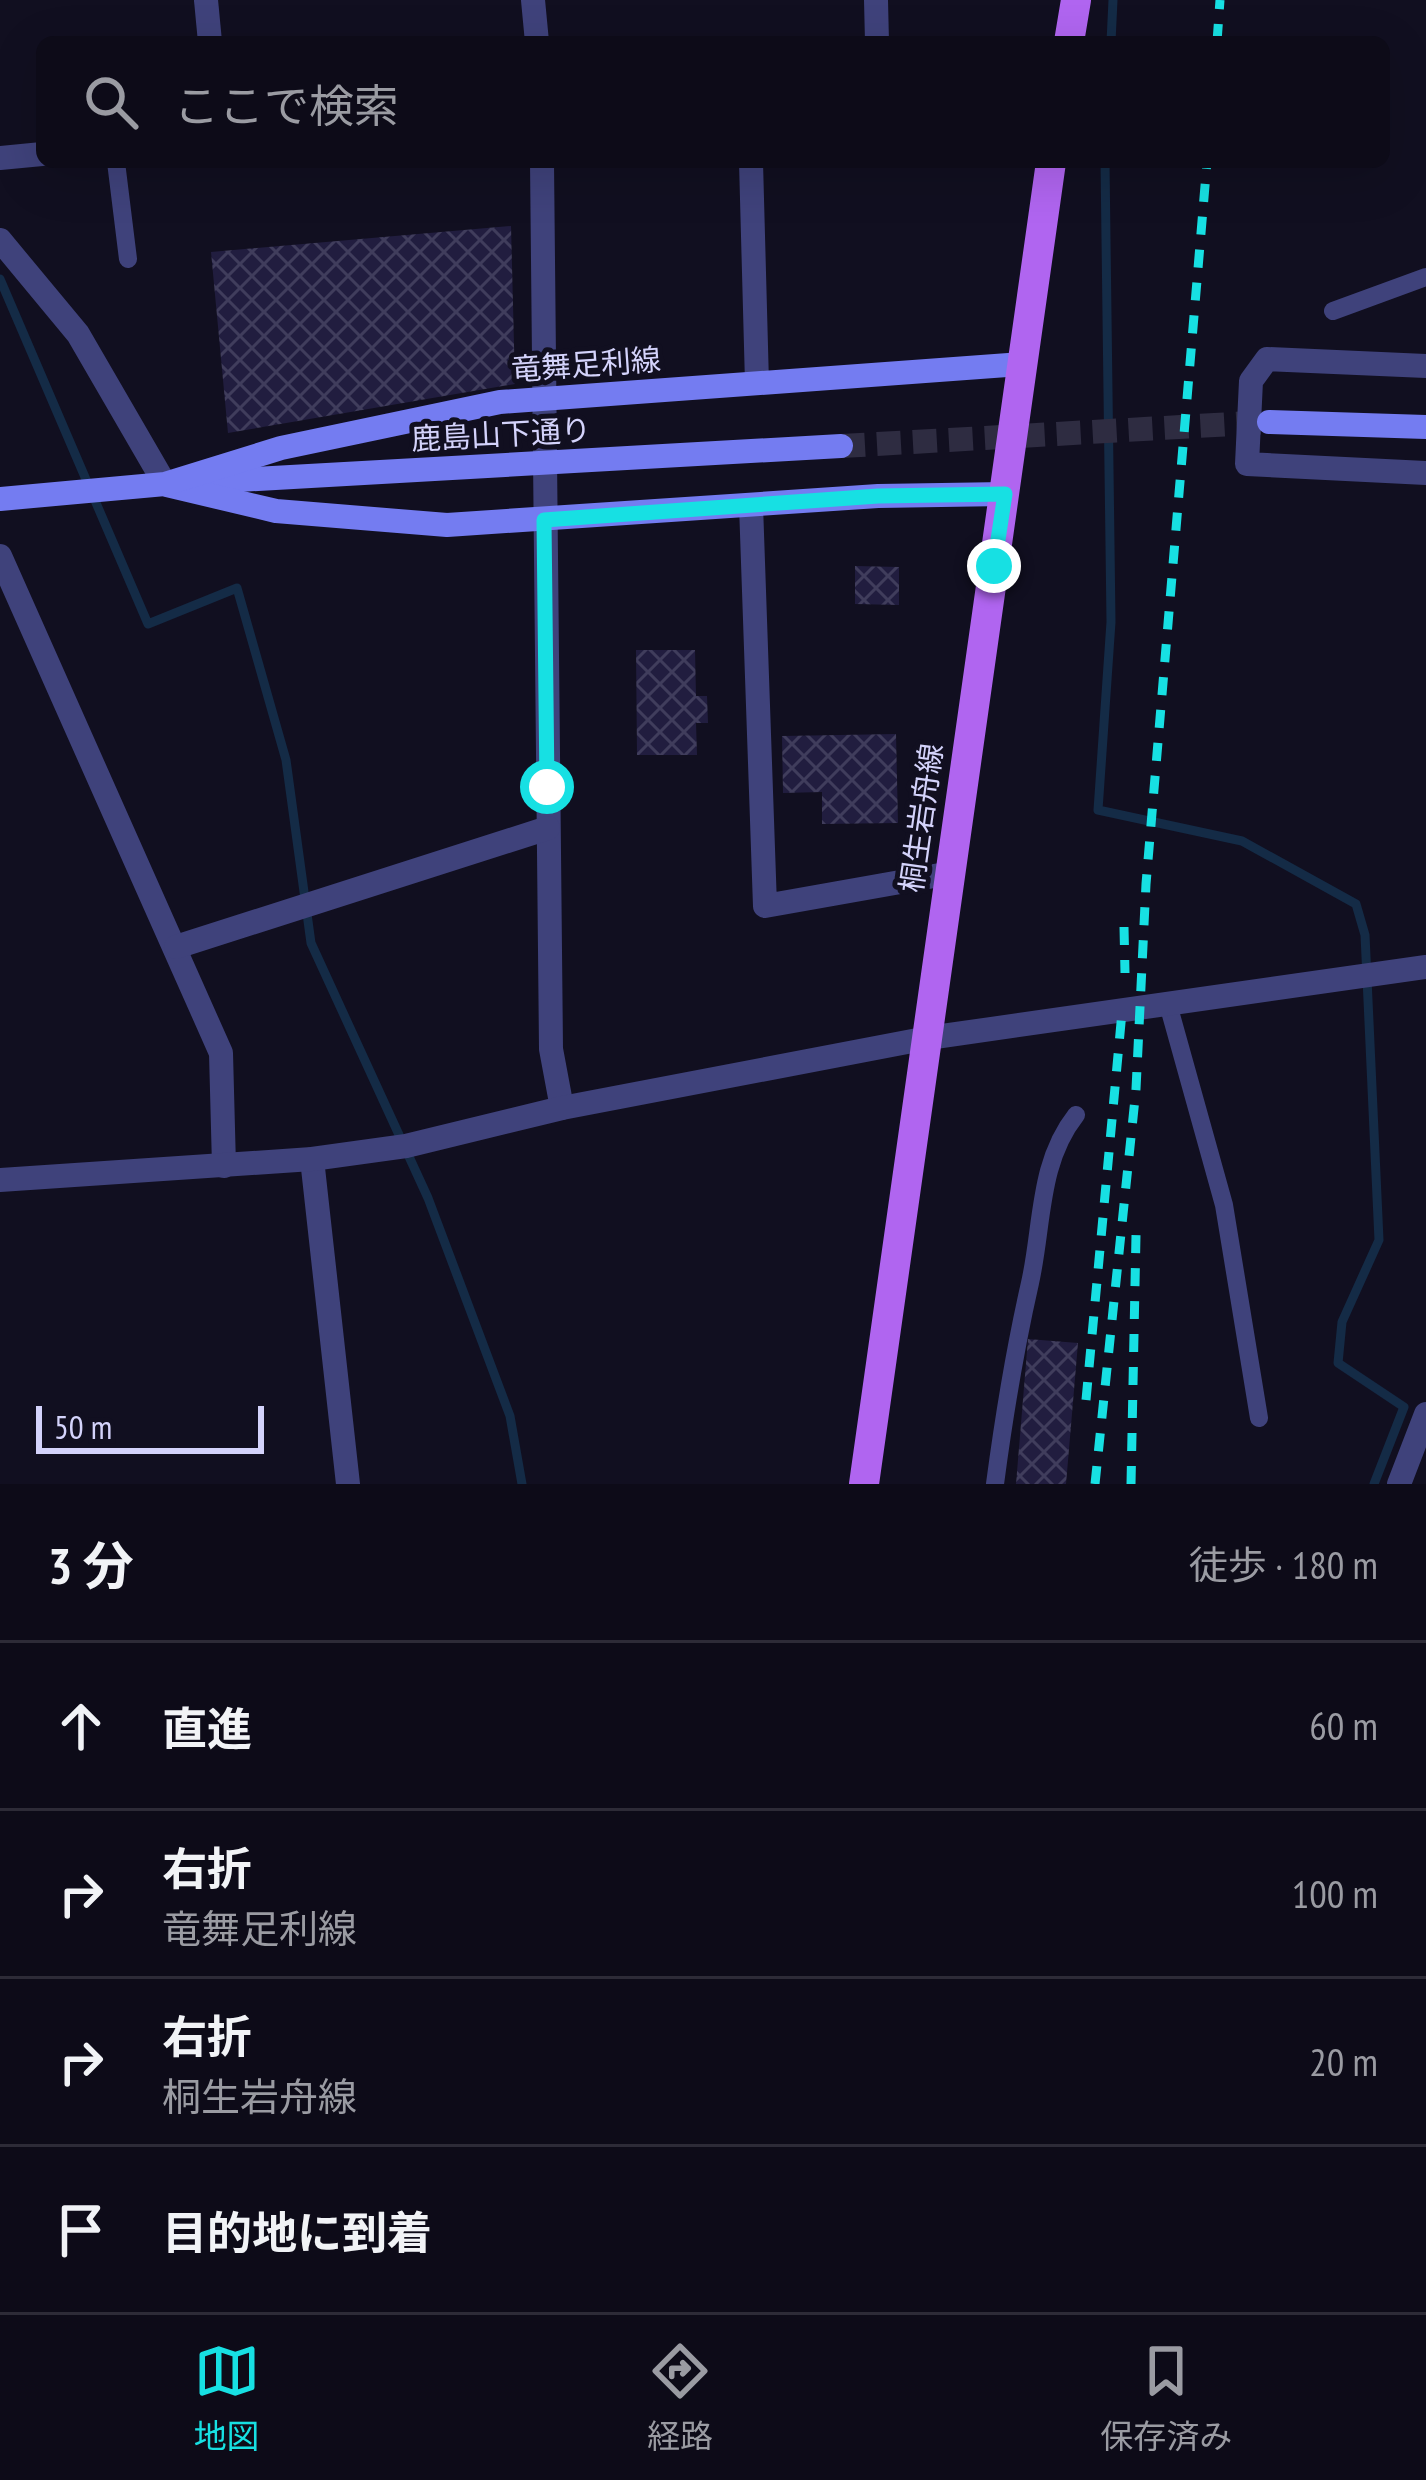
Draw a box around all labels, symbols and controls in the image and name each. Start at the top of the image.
search box [36,36,1390,168]
icon: search [78,69,144,135]
text: ここで検索 [174,76,399,134]
street label: 竜舞足利線 [510,339,662,388]
street label: 鹿島山下通り [410,409,592,458]
route end [967,539,1021,593]
street label: 桐生岩舟線 [891,741,950,895]
route start [520,760,574,814]
scale bar [36,1400,264,1453]
text: 50 m [54,1405,112,1448]
text: 3 分 [48,1532,134,1598]
text: 徒歩 · 180 m [1189,1539,1378,1590]
icon: ahead [48,1693,114,1759]
text: 直進 [162,1699,252,1757]
text: 60 m [1309,1700,1378,1751]
text: 右折 [162,1839,252,1897]
icon: right [48,1861,114,1927]
text: 100 m [1292,1868,1378,1919]
text: 竜舞足利線 [162,1903,357,1954]
text: 右折 [162,2007,252,2065]
icon: right [48,2029,114,2095]
text: 20 m [1309,2036,1378,2087]
text: 桐生岩舟線 [162,2071,357,2122]
icon: arrive [48,2197,114,2263]
text: 目的地に到着 [162,2203,432,2261]
tab: 地図 [194,2338,260,2458]
tab: 経路 [647,2338,713,2458]
tab: 保存済み [1100,2338,1232,2458]

